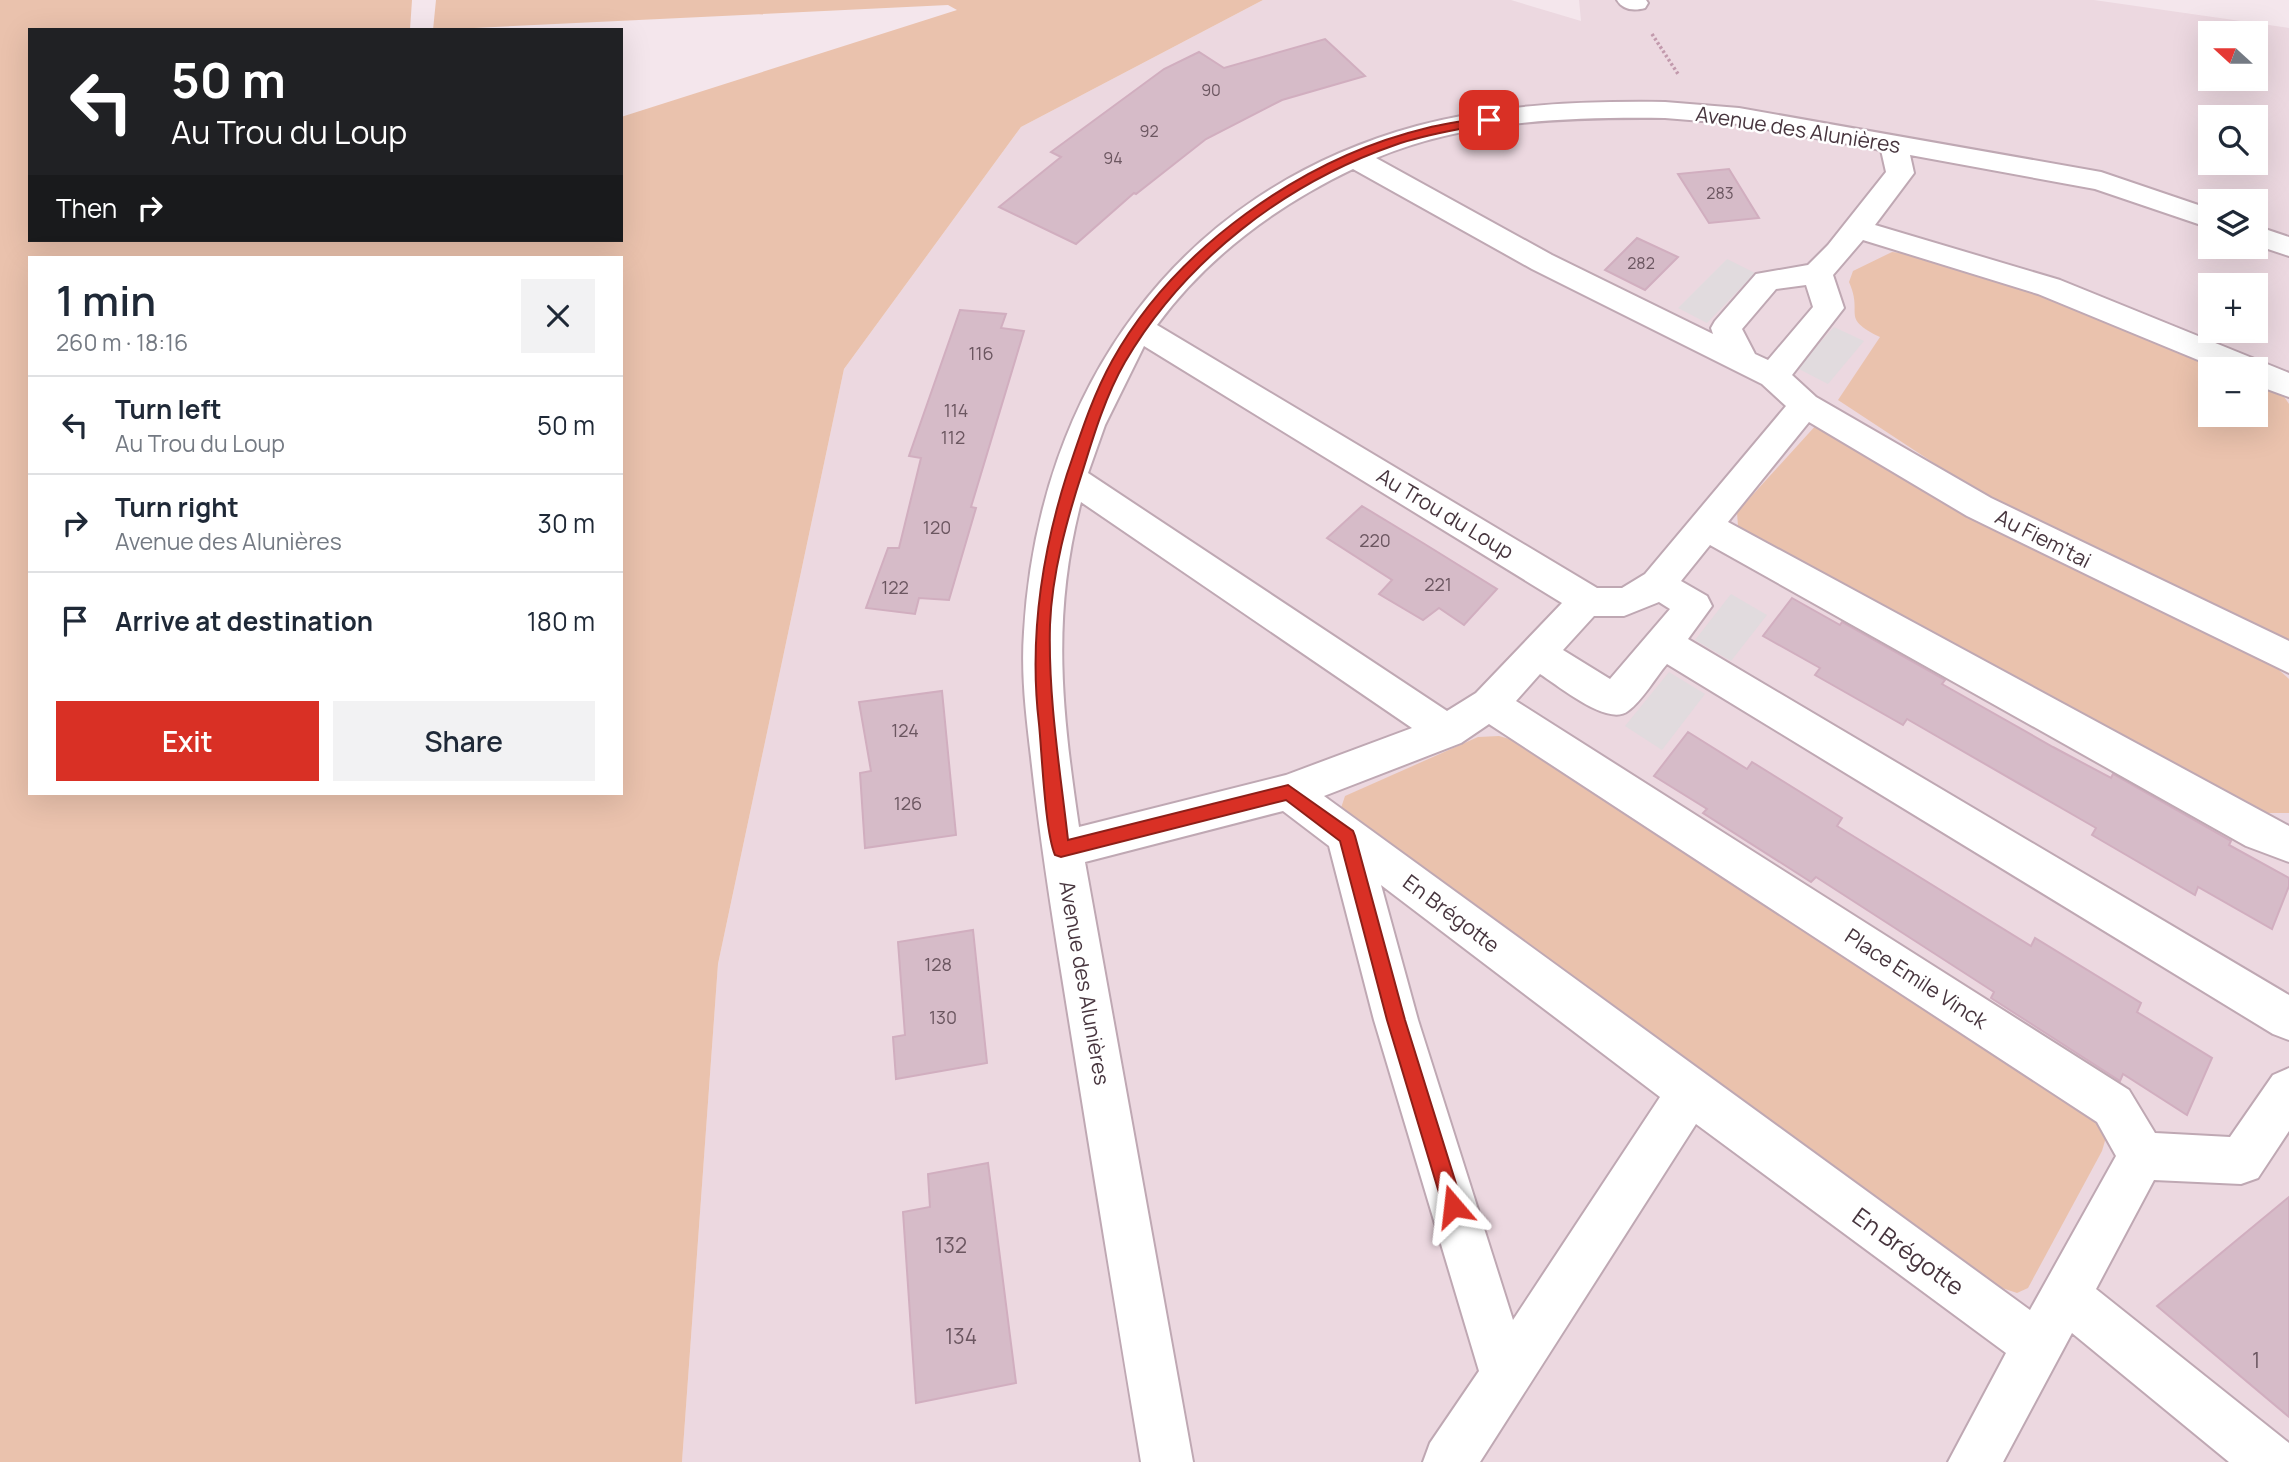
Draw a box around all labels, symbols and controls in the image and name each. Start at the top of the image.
north arrow [2198,21,2268,91]
map controls [2198,21,2268,427]
text: 50 m [171,46,286,113]
icon: left [56,56,147,147]
house number: 90 [1201,79,1221,101]
pin [1459,90,1519,150]
street label: Avenue des Alunières [1694,99,1903,159]
icon: arrive [1470,101,1508,139]
button: search [2198,105,2268,175]
text: Au Trou du Loup [171,110,407,154]
house number: 92 [1139,120,1159,142]
house number: 94 [1103,147,1123,169]
house number: 283 [1706,182,1734,204]
icon: right [131,189,169,227]
button: layers [2198,189,2268,259]
text: Then [56,190,117,226]
house number: 282 [1627,252,1655,274]
text: 1 min [56,271,156,329]
button: + [2198,273,2268,343]
button: close [521,279,595,353]
text: 260 m · 18:16 [56,326,188,358]
house number: 116 [968,341,994,365]
button: − [2198,357,2268,427]
text: Turn left [115,391,222,427]
house number: 114 [944,398,968,422]
icon: left [56,406,94,444]
text: 50 m [537,407,595,443]
house number: 112 [941,425,965,449]
text: Au Trou du Loup [115,427,285,459]
street label: Au Trou du Loup [1372,461,1519,565]
text: Turn right [115,489,239,525]
street label: Au Fiem'tai [1991,502,2096,574]
icon: right [56,504,94,542]
text: 30 m [538,505,595,541]
house number: 120 [923,515,951,539]
text: Avenue des Alunières [115,525,342,557]
house number: 220 [1359,528,1391,552]
house number: 221 [1424,572,1452,596]
house number: 122 [881,575,909,599]
icon: arrive [56,602,94,640]
text: Arrive at destination [115,603,373,639]
text: 180 m [527,603,595,639]
button: Exit [56,701,319,781]
button: Share [333,701,595,781]
house number: 124 [891,718,919,742]
house number: 126 [894,791,922,815]
street label: En Brégotte [1398,868,1506,959]
street label: Avenue des Alunières [1053,878,1117,1087]
street label: Place Emile Vinck [1840,922,1994,1035]
house number: 128 [924,952,952,976]
house number: 130 [929,1005,957,1029]
position arrow [1416,1169,1490,1243]
street label: En Brégotte [1846,1199,1971,1302]
house number: 132 [935,1231,967,1259]
house number: 134 [945,1322,977,1350]
house number: 1 [2252,1346,2260,1374]

